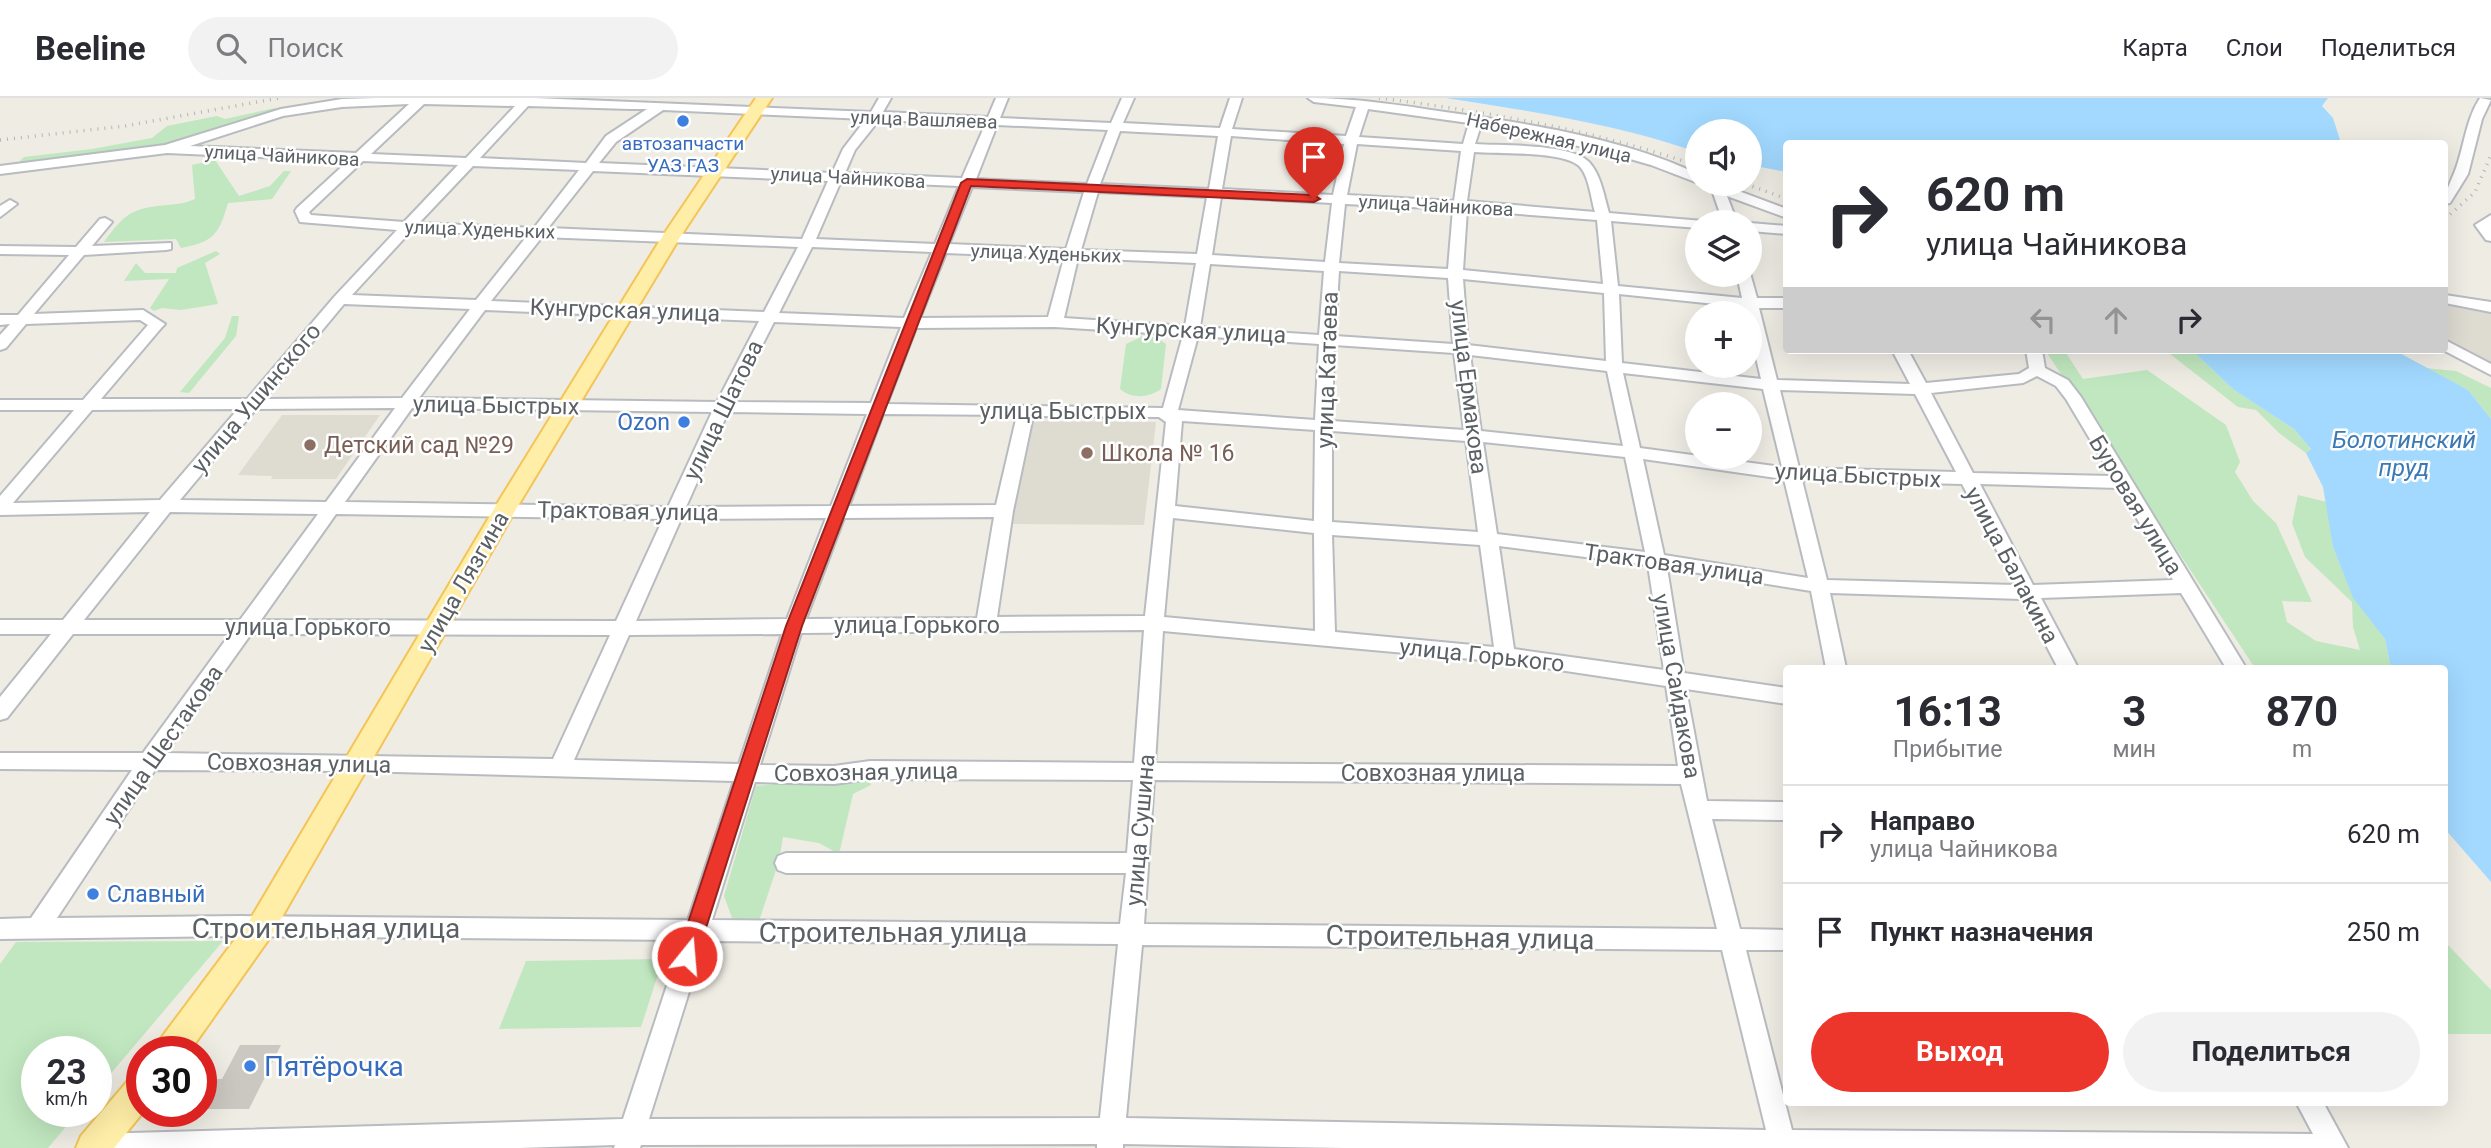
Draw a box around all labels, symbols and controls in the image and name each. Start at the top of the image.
search box [188,17,678,80]
text: Beeline [35,29,146,68]
icon: search [212,29,250,67]
text: Поиск [268,33,344,63]
text: Карта [2122,34,2188,62]
text: Слои [2226,34,2283,62]
text: Поделиться [2321,34,2456,62]
street label: улица Вашляева [850,105,998,134]
street label: Набережная улица [1464,107,1634,168]
marker: автозапчасти УАЗ ГАЗ [675,113,691,129]
map controls [1685,119,1762,469]
button: sound [1685,119,1762,196]
pin [1284,127,1344,199]
place label: автозапчасти УАЗ ГАЗ [622,132,744,177]
icon: arrive [1295,138,1333,176]
street label: улица Чайникова [204,140,360,171]
street label: улица Чайникова [770,162,926,193]
text: 620 m [1926,166,2065,223]
icon: right [1811,168,1902,259]
street label: улица Чайникова [1358,190,1514,221]
button: layers [1685,210,1762,287]
street label: улица Худеньких [404,215,556,244]
text: улица Чайникова [1926,225,2187,263]
street label: улица Худеньких [970,239,1122,268]
street label: улица Катаева [1311,291,1344,449]
street label: Кунгурская улица [529,294,721,327]
street label: улица Ермакова [1444,298,1493,476]
button: + [1685,301,1762,378]
icon: left [2024,301,2062,339]
icon: ahead [2097,301,2135,339]
icon: right [2170,301,2208,339]
street label: Кунгурская улица [1095,312,1287,349]
street label: улица Ушинского [186,318,327,479]
street label: улица Шатова [678,336,769,485]
street label: улица Быстрых [413,391,579,420]
button: − [1685,392,1762,469]
street label: улица Быстрых [980,398,1146,425]
place label: Ozon [617,409,670,436]
marker: Ozon [676,414,692,430]
water label: Болотинский пруд [2332,426,2476,482]
street label: Буровая улица [2083,430,2188,580]
place label: Детский сад №29 [324,432,514,459]
marker: Детский сад №29 [302,437,318,453]
place label: Школа № 16 [1101,440,1235,467]
marker: Школа № 16 [1079,445,1095,461]
street label: улица Быстрых [1774,458,1942,493]
street label: улица Балакина [1959,482,2064,648]
street label: Трактовая улица [537,496,719,527]
street label: улица Лязгина [412,507,515,657]
street label: Трактовая улица [1582,539,1766,590]
street label: улица Сайдакова [1647,592,1706,780]
street label: улица Горького [834,612,1000,639]
street label: улица Горького [225,614,391,641]
street label: улица Горького [1398,633,1566,678]
street label: улица Шестакова [98,660,229,830]
text: 16:13 [1894,687,2002,736]
text: 3 [2122,687,2146,736]
text: 870 [2266,687,2338,736]
text: Прибытие [1893,736,2003,763]
text: мин [2112,736,2156,763]
text: m [2292,736,2312,763]
street label: Совхозная улица [207,748,391,779]
street label: улица Сушина [1120,753,1161,907]
street label: Совхозная улица [774,757,958,788]
street label: Совхозная улица [1341,760,1525,787]
text: Направо [1870,806,1975,836]
icon: right [1811,815,1849,853]
text: 620 m [2347,819,2420,849]
text: улица Чайникова [1870,836,2058,863]
place label: Славный [107,881,205,908]
marker: Славный [85,886,101,902]
street label: Строительная улица [192,912,460,945]
icon: arrive [1811,913,1849,951]
street label: Строительная улица [759,916,1027,949]
text: Пункт назначения [1870,917,2094,947]
text: 250 m [2347,917,2420,947]
position arrow [650,919,724,993]
street label: Строительная улица [1325,919,1595,956]
button: Выход [1811,1012,2109,1092]
button: Поделиться [2123,1012,2420,1092]
speed limit sign: 30 [126,1036,217,1127]
place label: Пятёрочка [264,1050,404,1083]
text: 23 [46,1052,87,1093]
marker: Пятёрочка [242,1058,258,1074]
text: km/h [45,1088,88,1109]

